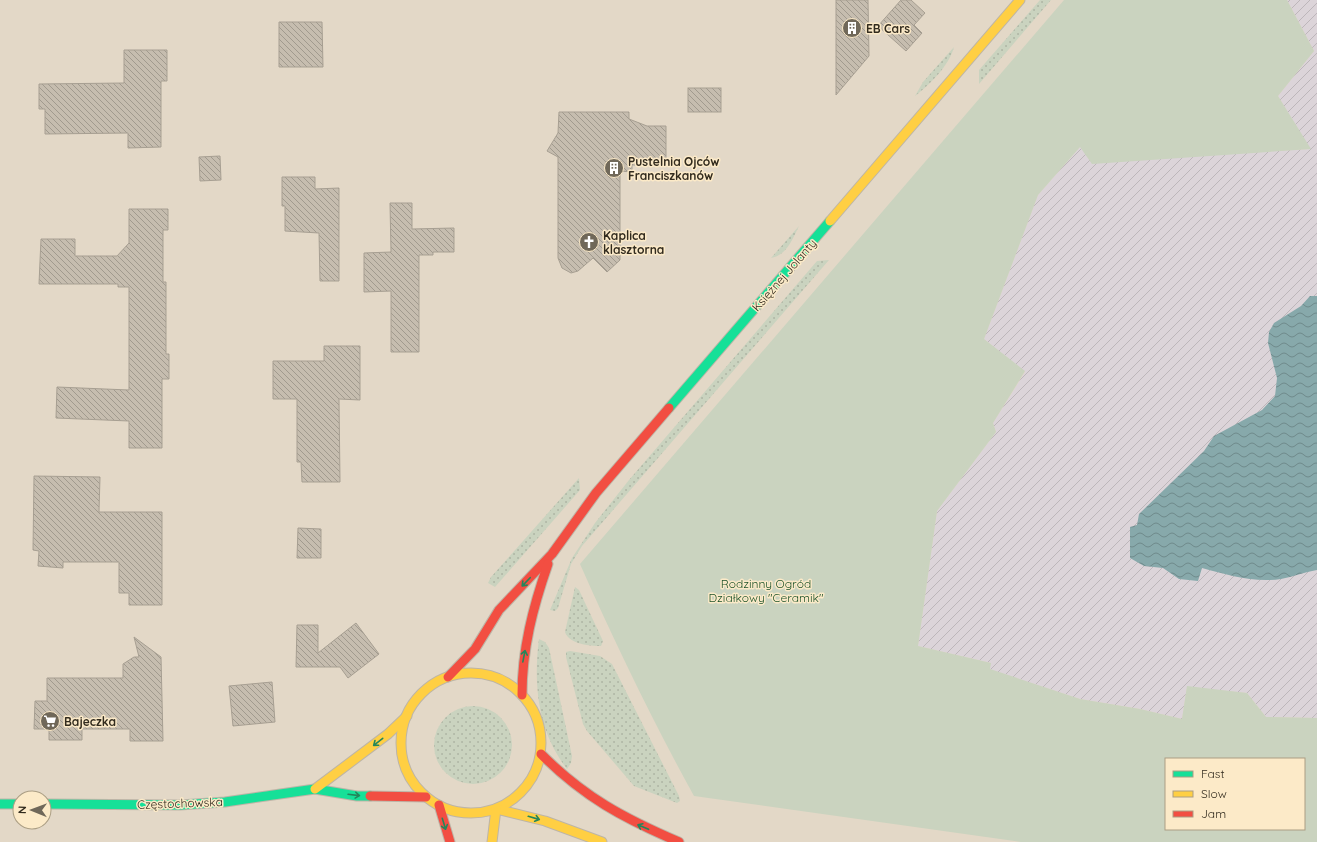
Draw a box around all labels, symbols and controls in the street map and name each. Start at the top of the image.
building icon: EB Cars [841,17,863,39]
place label: EB Cars [866,21,910,36]
place label: Pustelnia Ojców Franciszkanów [628,154,719,183]
building icon: Pustelnia Ojców Franciszkanów [603,157,625,179]
place label: Kaplica klasztorna [603,228,664,257]
church icon: Kaplica klasztorna [578,231,600,253]
street label: Księżnej Jolanty [748,236,820,314]
park label: Rodzinny Ogród Działkowy "Ceramik" [709,576,824,605]
one-way arrow [521,577,531,587]
one-way arrow [520,650,528,663]
supermarket icon: Bajeczka [39,710,61,732]
place label: Bajeczka [64,714,116,729]
one-way arrow [372,738,383,746]
legend [1165,758,1305,830]
text: Fast [1201,766,1225,781]
text: Slow [1201,786,1227,801]
north arrow [12,790,52,830]
one-way arrow [347,791,360,799]
street label: Częstochowska [137,794,223,812]
text: N [15,806,29,814]
text: Jam [1201,806,1226,821]
one-way arrow [528,815,541,822]
one-way arrow [441,817,448,830]
one-way arrow [637,823,649,830]

